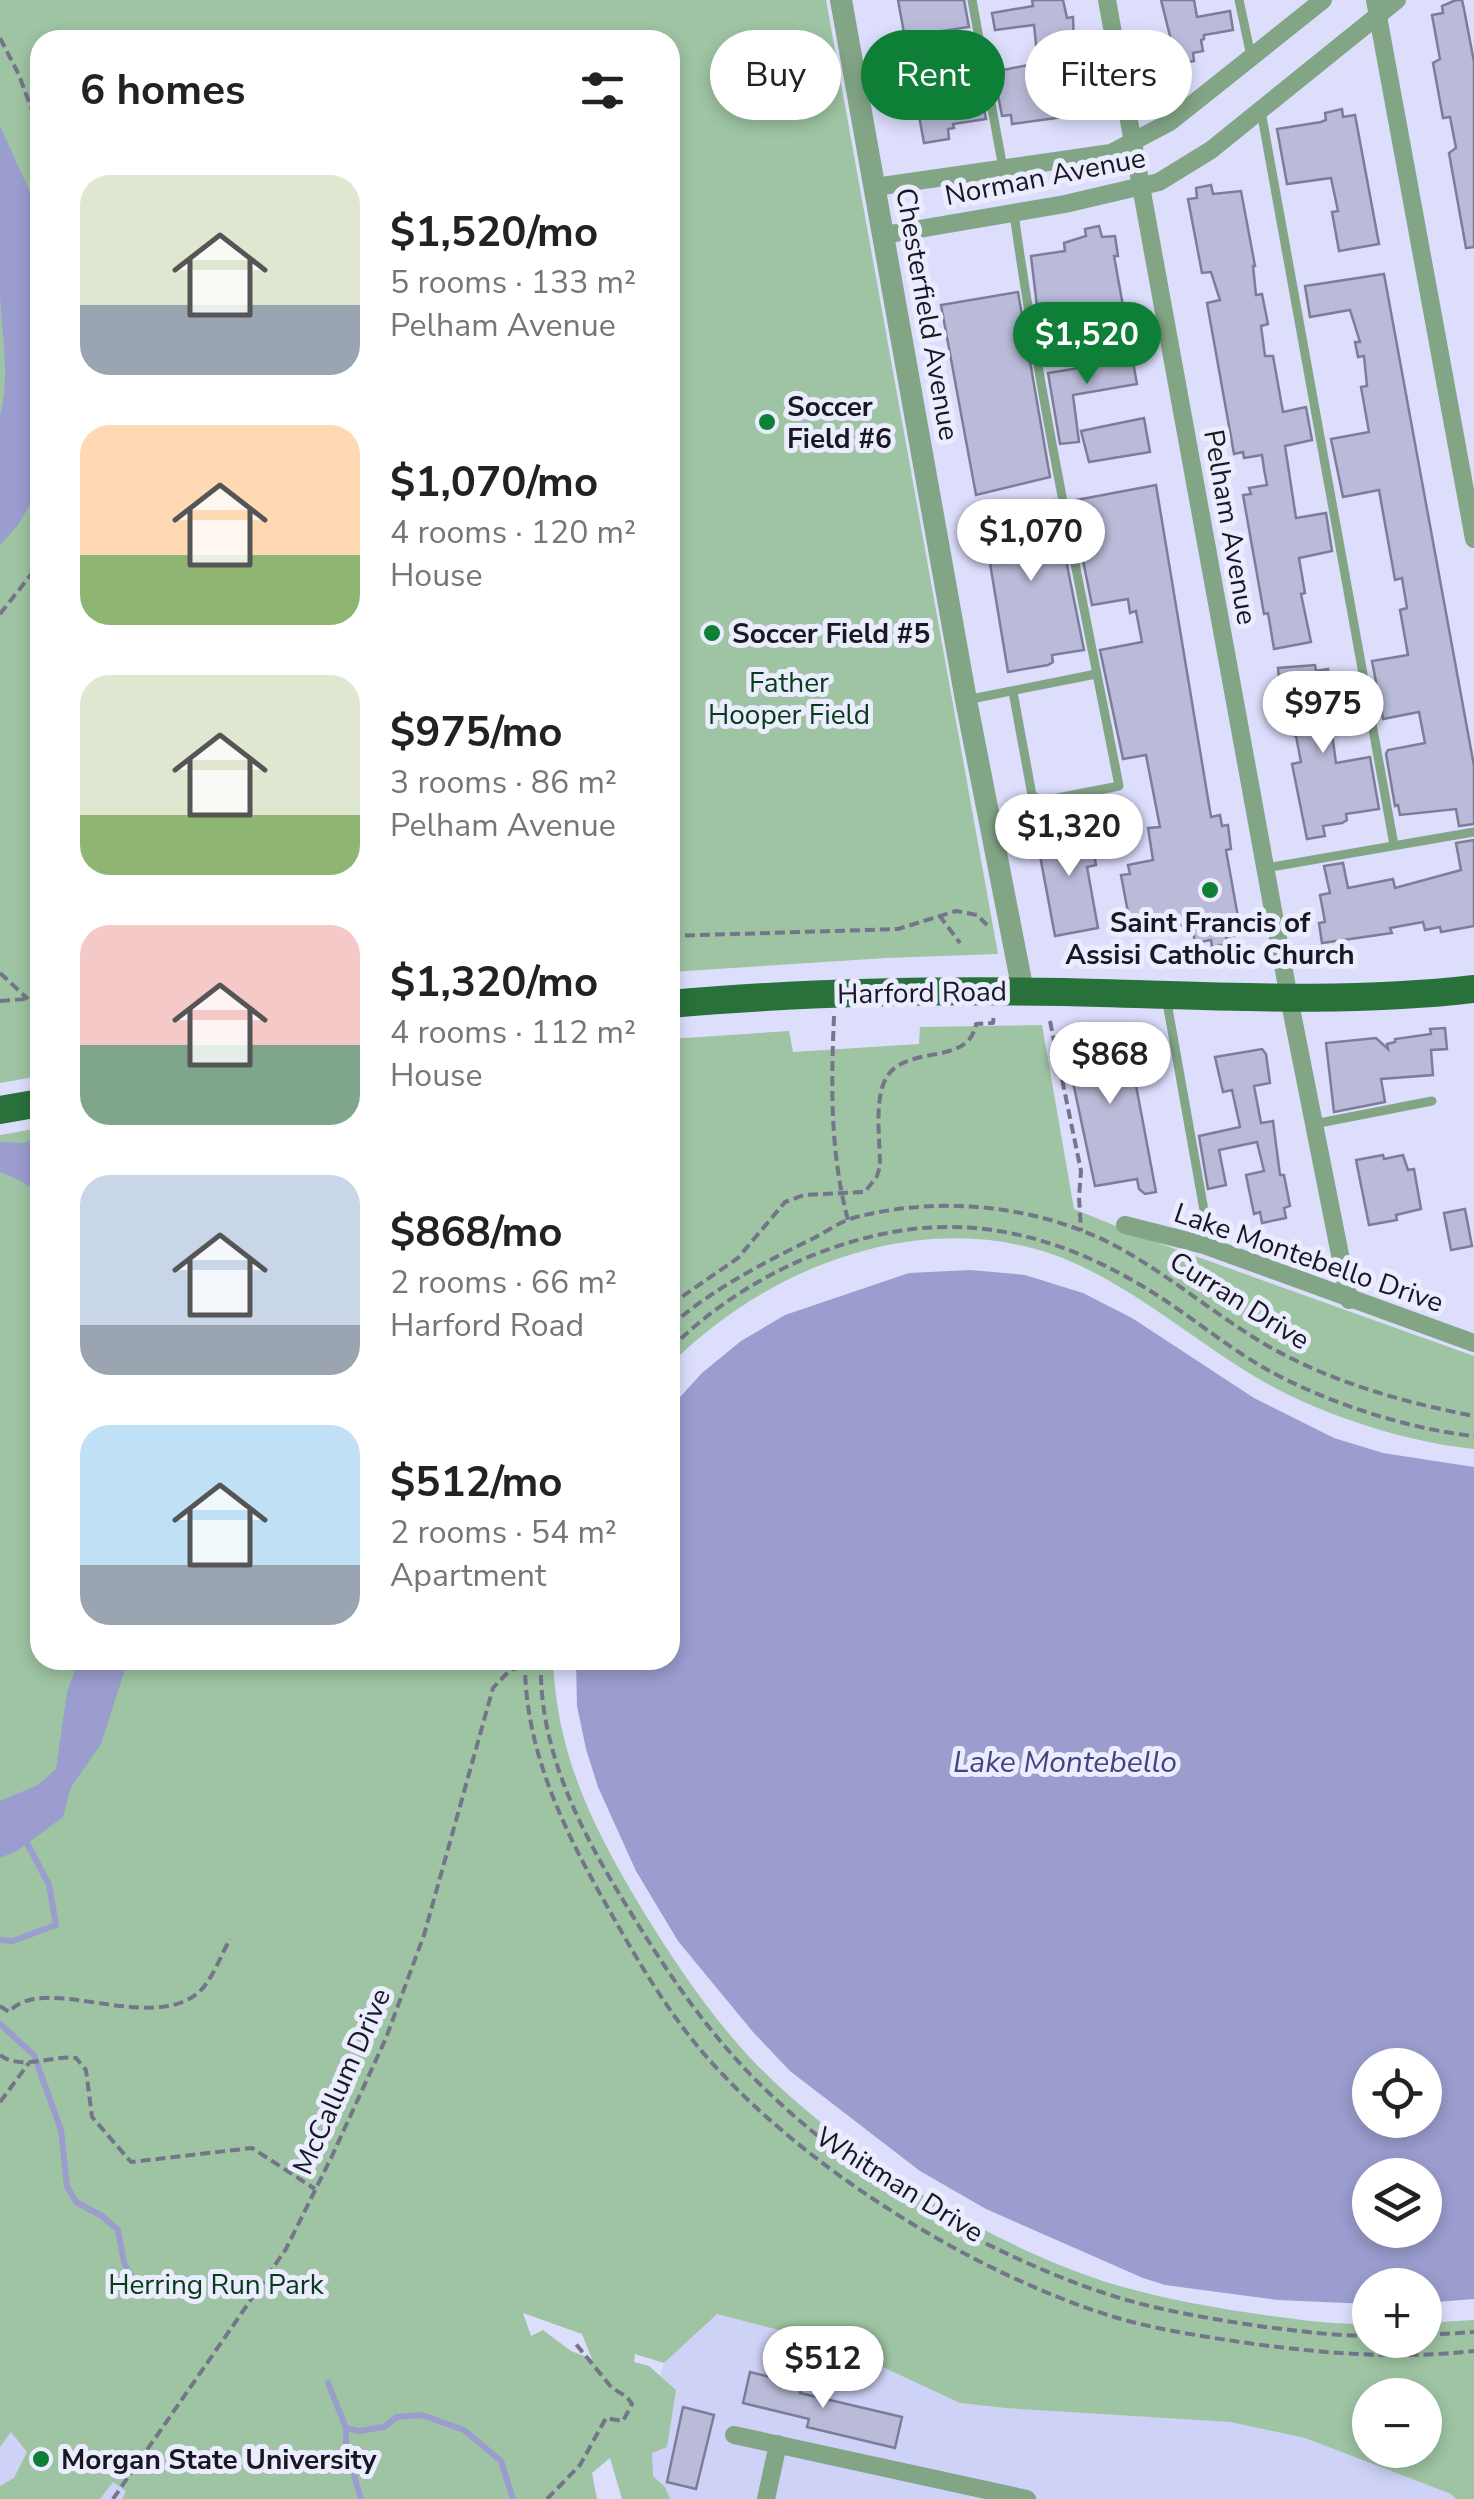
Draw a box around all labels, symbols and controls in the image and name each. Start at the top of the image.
chip: Buy [710,30,841,120]
chip: Rent [861,30,1005,120]
chip: Filters [1025,30,1192,120]
text: 6 homes [80,62,245,119]
icon: filters [575,63,630,118]
street label: Norman Avenue [942,139,1149,215]
street label: Chesterfield Avenue [886,185,968,443]
text: $1,520/mo [390,204,598,261]
icon: home [160,215,280,335]
text: 5 rooms · 133 m² [390,261,636,304]
pin: $1,520 [1006,302,1168,387]
text: Pelham Avenue [390,304,616,347]
text: $1,520 [1035,313,1139,356]
place label: Soccer Field #6 [787,388,892,458]
marker: Soccer Field #6 [756,411,778,433]
street label: Pelham Avenue [1194,427,1266,628]
text: $1,070/mo [390,454,598,511]
icon: home [160,465,280,585]
pin: $1,070 [950,499,1112,584]
text: $1,070 [979,510,1083,553]
text: 4 rooms · 120 m² [390,511,636,554]
text: House [390,554,483,597]
place label: Soccer Field #5 [732,615,930,653]
marker: Soccer Field #5 [701,622,723,644]
park label: Father Hooper Field [708,664,870,734]
pin: $975 [1264,671,1382,756]
text: $975 [1285,682,1361,725]
text: $975/mo [390,704,562,761]
icon: home [160,715,280,835]
text: 3 rooms · 86 m² [390,761,617,804]
pin: $1,320 [988,794,1150,879]
text: Pelham Avenue [390,804,616,847]
text: $1,320 [1017,805,1121,848]
marker: Saint Francis of Assisi Catholic Church [1199,879,1221,901]
place label: Saint Francis of Assisi Catholic Church [1065,904,1355,974]
text: $1,320/mo [390,954,598,1011]
icon: home [160,965,280,1085]
street label: Harford Road [837,973,1007,1013]
text: 4 rooms · 112 m² [390,1011,636,1054]
pin: $868 [1051,1022,1169,1107]
text: $868 [1072,1033,1148,1076]
text: House [390,1054,483,1097]
street label: Lake Montebello Drive [1169,1194,1448,1322]
text: $868/mo [390,1204,562,1261]
icon: home [160,1215,280,1335]
street label: Curran Drive [1162,1243,1317,1359]
text: 2 rooms · 66 m² [390,1261,617,1304]
text: Harford Road [390,1304,584,1347]
text: $512/mo [390,1454,562,1511]
icon: home [160,1465,280,1585]
text: 2 rooms · 54 m² [390,1511,617,1554]
text: Apartment [390,1554,546,1597]
water label: Lake Montebello [953,1742,1177,1783]
street label: McCallum Drive [284,1982,400,2180]
map controls [1352,2048,1442,2468]
button: locate [1352,2048,1442,2138]
street label: Whitman Drive [808,2118,991,2252]
button: layers [1352,2158,1442,2248]
park label: Herring Run Park [108,2266,325,2304]
button: + [1352,2268,1442,2358]
pin: $512 [764,2326,882,2411]
text: $512 [785,2337,861,2380]
button: − [1352,2378,1442,2468]
place label: Morgan State University [61,2441,377,2479]
marker: Morgan State University [30,2448,52,2470]

